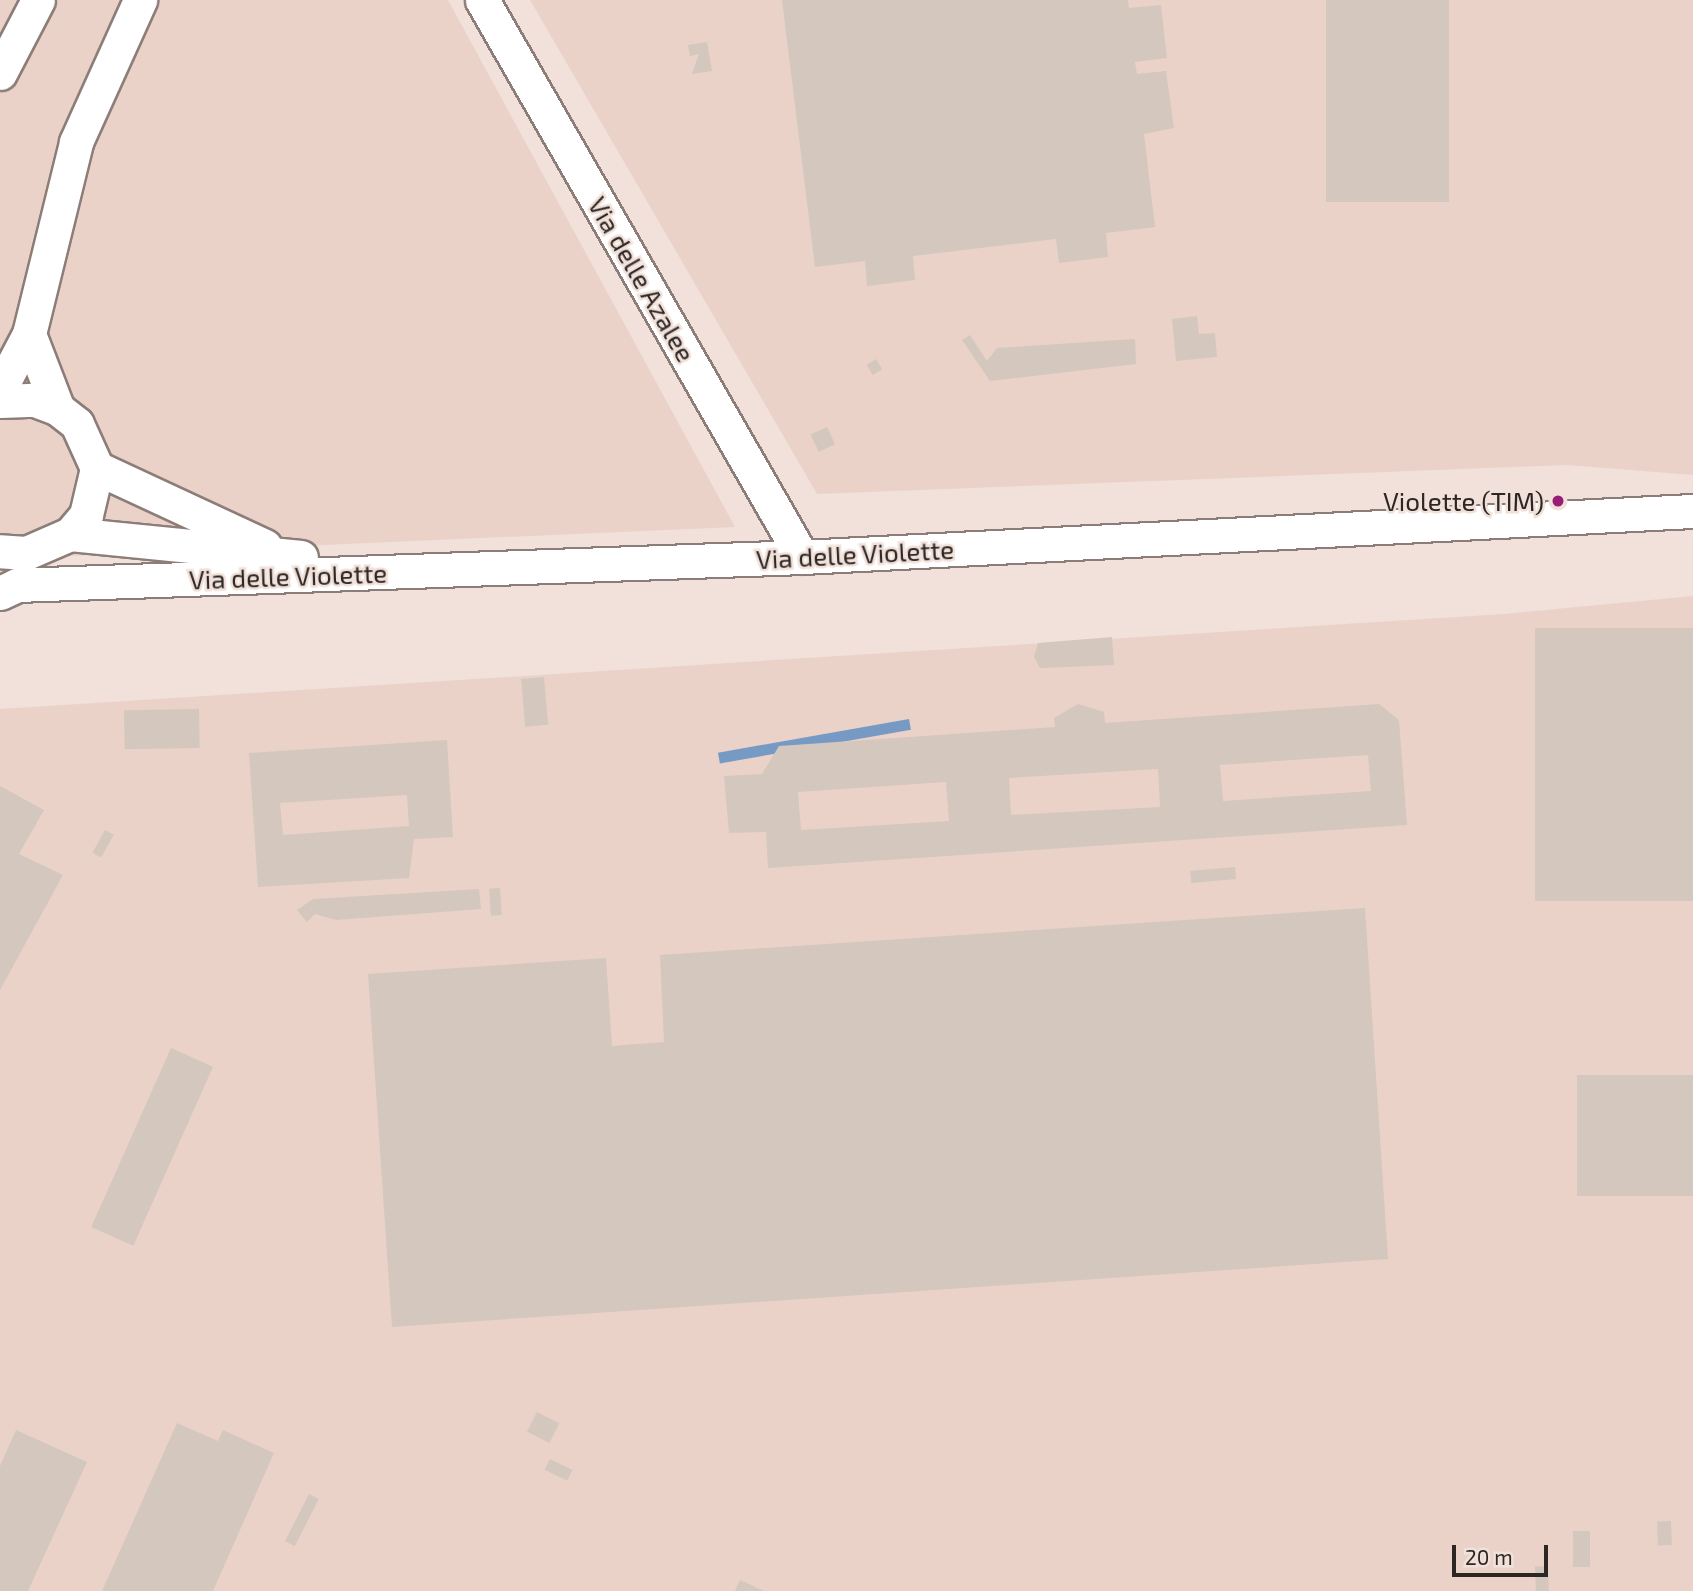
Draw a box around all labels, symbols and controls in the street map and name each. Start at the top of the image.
street label: Via delle Azalee [582,191,702,367]
place label: Violette (TIM) [1383,485,1544,517]
marker: Violette (TIM) [1550,493,1566,509]
street label: Via delle Violette [755,533,955,575]
street label: Via delle Violette [188,557,388,595]
scale bar [1455,1532,1551,1576]
text: 20 m [1465,1544,1513,1569]

